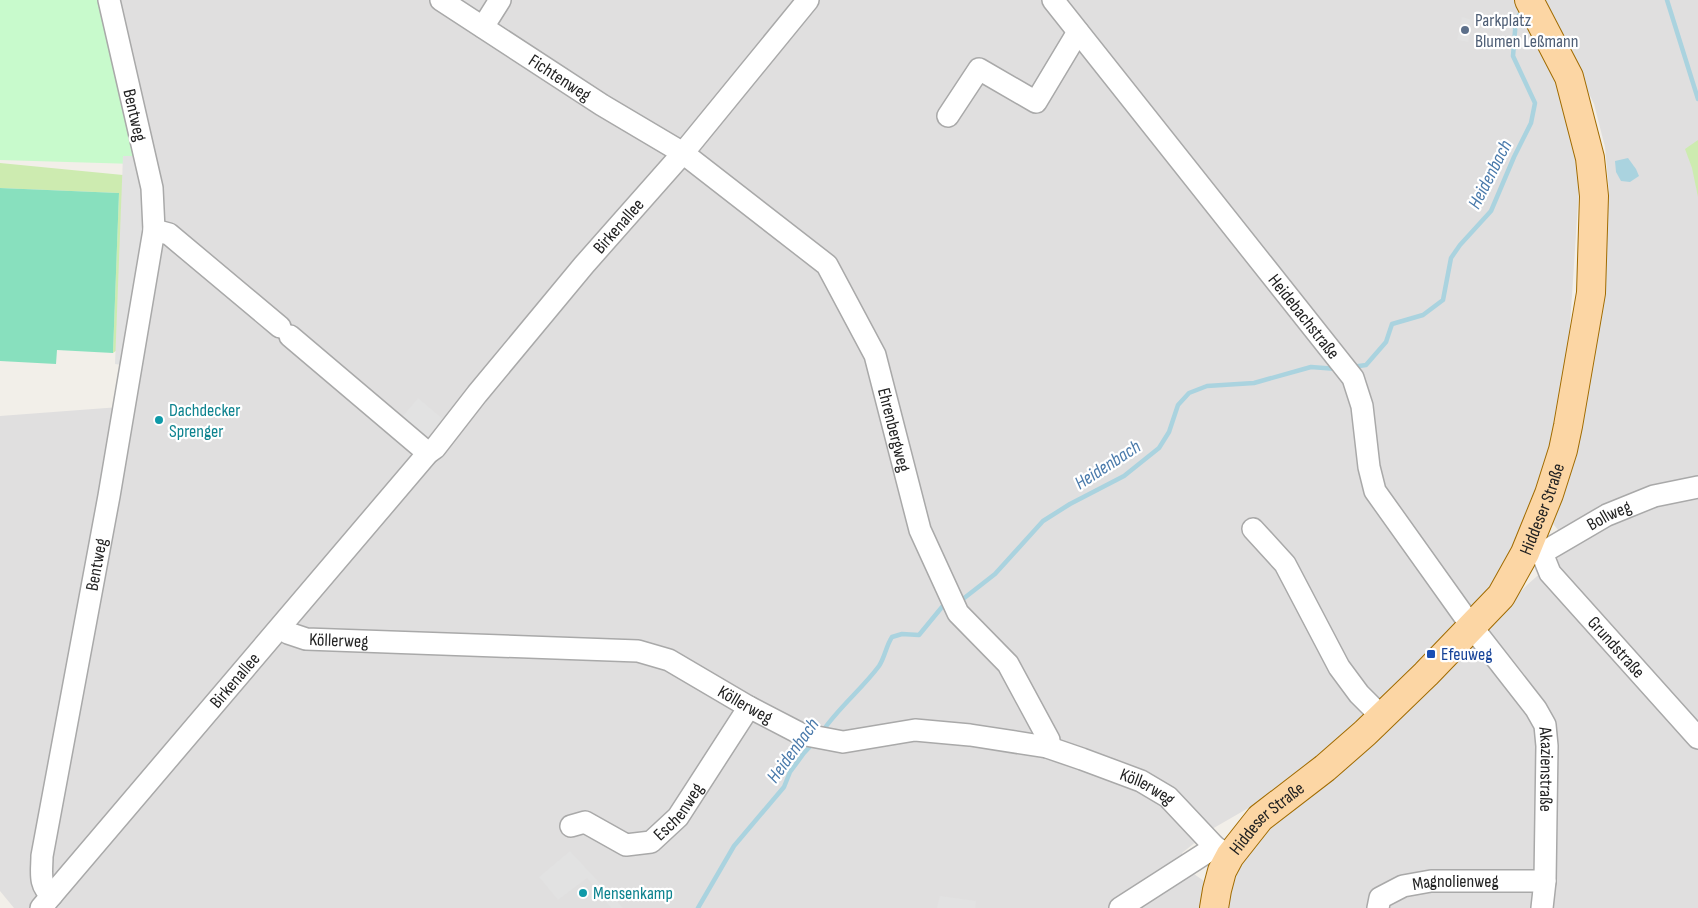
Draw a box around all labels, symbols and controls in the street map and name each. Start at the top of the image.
place label: Parkplatz Blumen Leßmann [1475,10,1578,52]
marker: Parkplatz Blumen Leßmann [1459,24,1471,36]
street label: Fichtenweg [524,50,595,106]
street label: Bentweg [118,87,151,143]
water label: Heidenbach [1463,136,1517,213]
street label: Birkenallee [589,195,649,258]
street label: Heidebachstraße [1264,270,1344,363]
street label: Ehrenbergweg [873,386,915,474]
place label: Dachdecker Sprenger [169,400,241,442]
marker: Dachdecker Sprenger [153,414,165,426]
water label: Heidenbach [1070,435,1145,495]
street label: Hiddeser Straße [1515,461,1569,558]
street label: Bollweg [1583,496,1634,535]
street label: Bentweg [82,537,112,593]
street label: Grundstraße [1583,612,1649,683]
street label: Köllerweg [309,629,369,652]
place label: Efeuweg [1441,644,1492,665]
marker: Efeuweg [1425,648,1437,660]
street label: Birkenallee [206,649,265,713]
street label: Köllerweg [714,681,776,728]
water label: Heidenbach [762,714,824,788]
street label: Akazienstraße [1534,725,1557,812]
street label: Köllerweg [1117,764,1180,809]
street label: Hiddeser Straße [1225,778,1309,859]
street label: Eschenweg [649,779,708,845]
street label: Magnolienweg [1411,871,1499,895]
place label: Mensenkamp [593,883,673,904]
marker: Mensenkamp [577,887,589,899]

